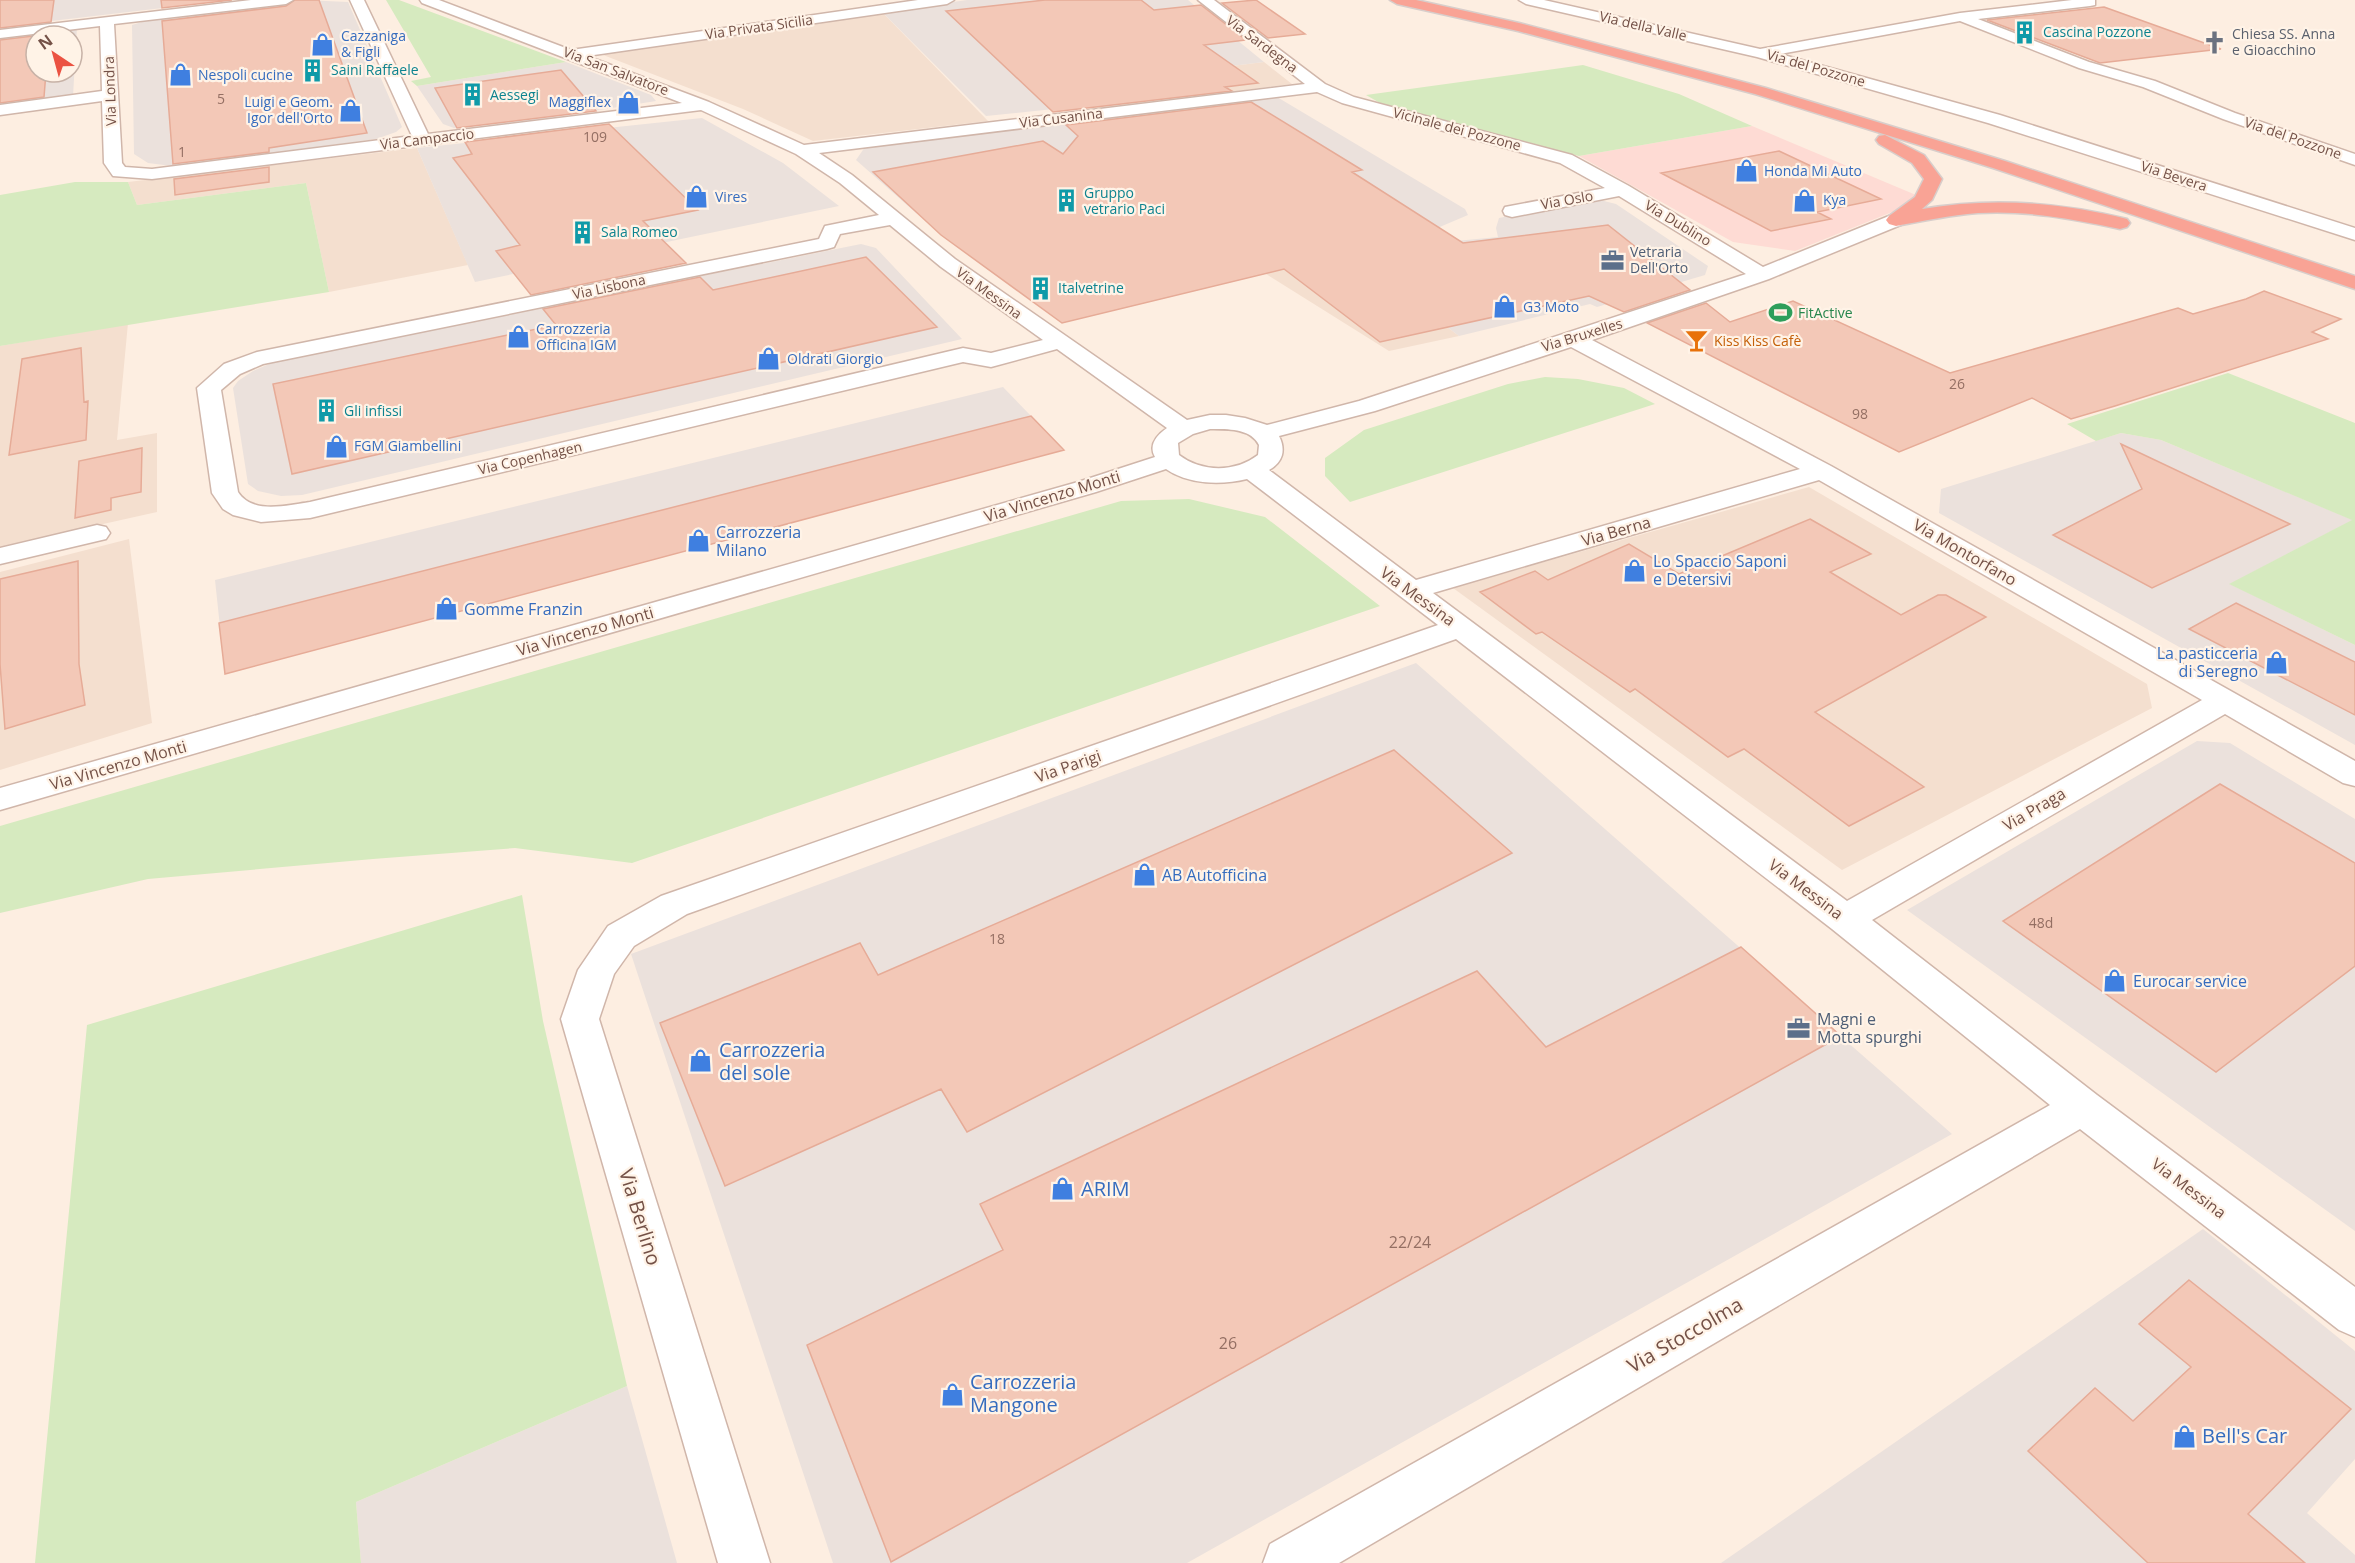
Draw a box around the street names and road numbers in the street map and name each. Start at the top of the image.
street label: Via della Valle [1597,6,1689,45]
street label: Via Privata Sicilia [704,10,814,43]
street label: Via Sardegna [1223,10,1302,77]
street label: Via San Salvatore [561,42,672,99]
street label: Via del Pozzone [1765,44,1868,91]
street label: Via Londra [99,56,120,126]
street label: Vicinale dei Pozzone [1391,102,1523,155]
street label: Via Cusanina [1018,103,1104,132]
street label: Via del Pozzone [2242,112,2344,163]
street label: Via Campaccio [379,123,475,154]
street label: Via Bevera [2139,156,2210,195]
street label: Via Oslo [1539,186,1595,213]
street label: Via Dublino [1641,195,1715,250]
street label: Via Messina [953,262,1026,323]
street label: Via Lisbona [571,270,647,304]
street label: Via Bruxelles [1539,313,1625,356]
street label: Via Copenhagen [476,436,584,479]
street label: Via Vincenzo Monti [981,465,1123,527]
street label: Via Berna [1579,511,1653,551]
street label: Via Montorfano [1909,513,2021,591]
street label: Via Messina [1376,561,1460,631]
street label: Via Vincenzo Monti [514,601,656,661]
street label: Via Vincenzo Monti [47,735,189,795]
street label: Via Parigi [1032,744,1104,788]
street label: Via Praga [1999,782,2069,836]
street label: Via Messina [1764,854,1848,924]
street label: Via Messina [2147,1153,2231,1223]
street label: Via Berlino [613,1165,668,1269]
street label: Via Stoccolma [1622,1291,1747,1379]

